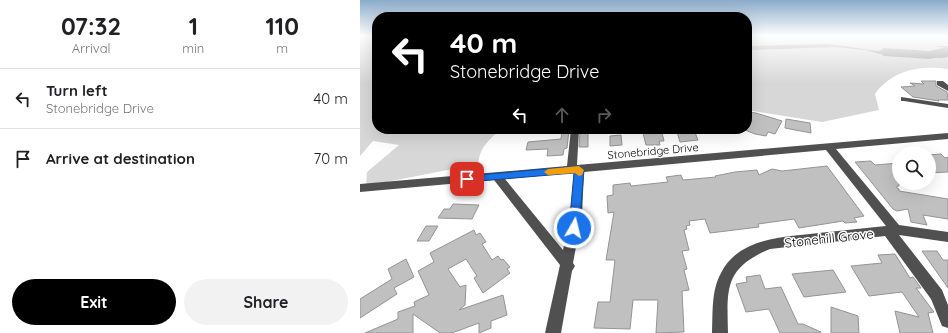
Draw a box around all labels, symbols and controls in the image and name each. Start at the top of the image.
text: 07:32 [61,11,121,41]
text: 1 [189,11,198,41]
text: 110 [265,11,299,41]
text: 40 m [450,25,517,60]
icon: left [384,28,436,80]
text: Arrival [72,40,111,56]
text: min [182,40,204,56]
text: m [276,40,288,56]
text: Stonebridge Drive [450,60,599,83]
text: Turn left [46,81,108,100]
icon: left [12,88,34,110]
text: 40 m [313,89,348,108]
text: Stonebridge Drive [46,100,154,116]
icon: left [509,104,531,126]
icon: ahead [551,104,573,126]
icon: right [593,104,615,126]
street label: Stonebridge Drive [607,140,699,162]
map controls [892,146,936,190]
button: search [892,146,936,190]
icon: arrive [12,148,34,170]
text: Arrive at destination [46,149,195,168]
text: 70 m [314,149,348,168]
pin [450,162,484,196]
icon: arrive [456,168,478,190]
position arrow [553,207,595,249]
street label: Stonehill Grove [784,225,874,251]
button: Exit [12,279,176,325]
button: Share [184,279,348,325]

